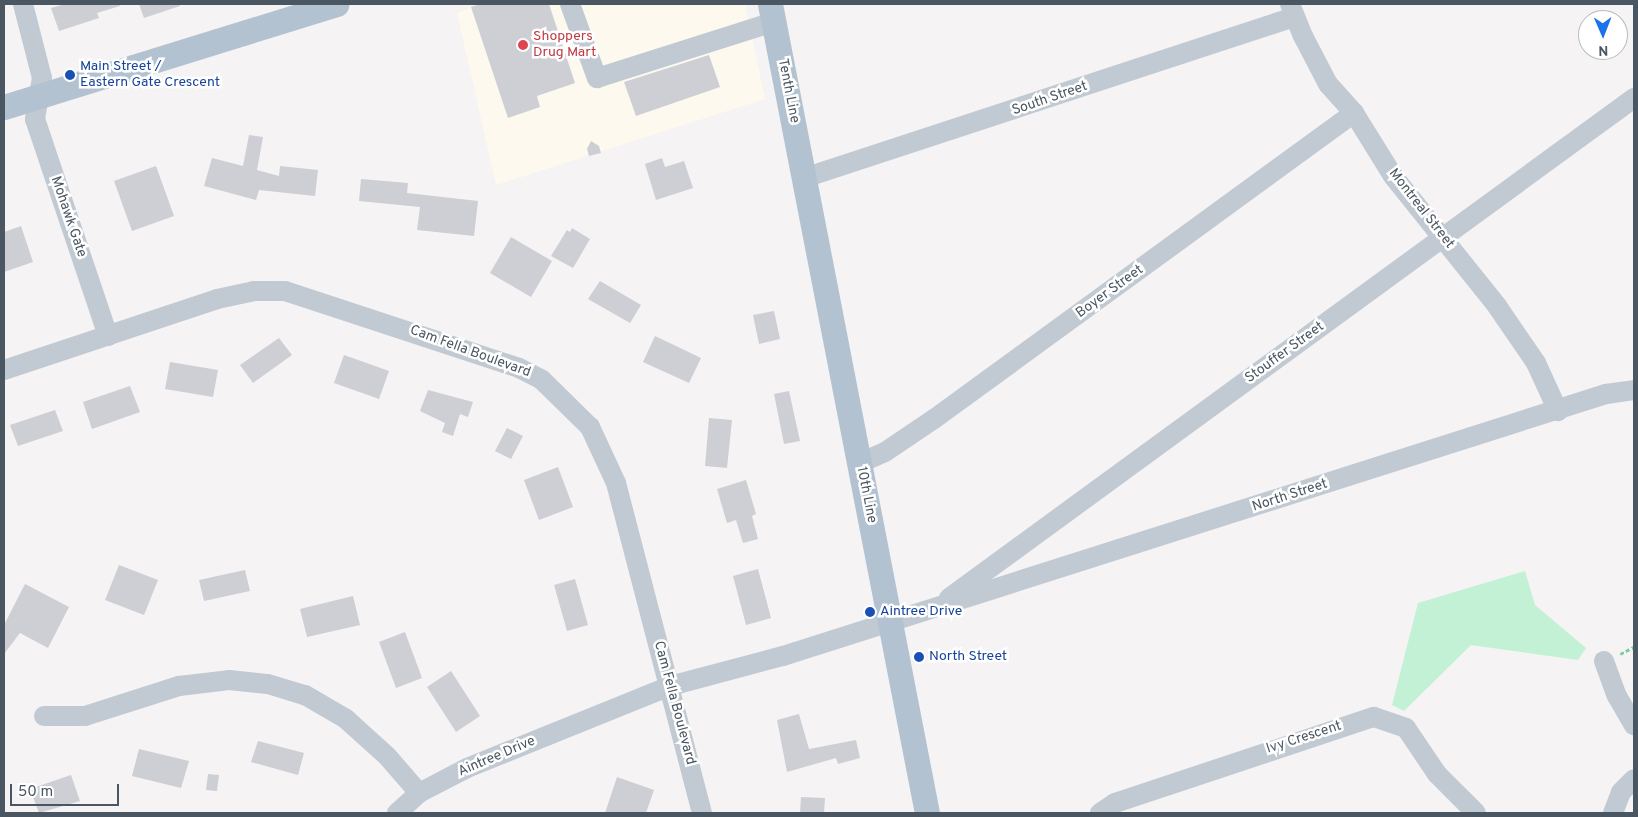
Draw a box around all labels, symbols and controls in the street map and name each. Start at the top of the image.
north arrow [1578,10,1628,60]
place label: Shoppers Drug Mart [533,29,596,62]
marker: Shoppers Drug Mart [517,39,529,51]
text: N [1598,41,1608,58]
street label: Tenth Line [774,57,802,125]
place label: Main Street / Eastern Gate Crescent [80,59,220,92]
marker: Main Street / Eastern Gate Crescent [64,69,76,81]
street label: South Street [1010,78,1090,120]
street label: Montreal Street [1385,166,1457,252]
street label: Mohawk Gate [46,174,90,260]
street label: Boyer Street [1073,262,1147,322]
street label: Stouffer Street [1242,319,1328,387]
street label: Cam Fella Boulevard [407,322,533,382]
street label: 10th Line [852,465,880,525]
street label: North Street [1250,476,1330,516]
place label: Aintree Drive [880,604,962,620]
marker: Aintree Drive [864,606,876,618]
street label: Cam Fella Boulevard [649,639,699,767]
place label: North Street [929,649,1007,665]
marker: North Street [913,651,925,663]
street label: Ivy Crescent [1264,718,1344,758]
street label: Aintree Drive [456,733,538,781]
scale bar [12,774,121,806]
text: 50 m [18,783,53,802]

